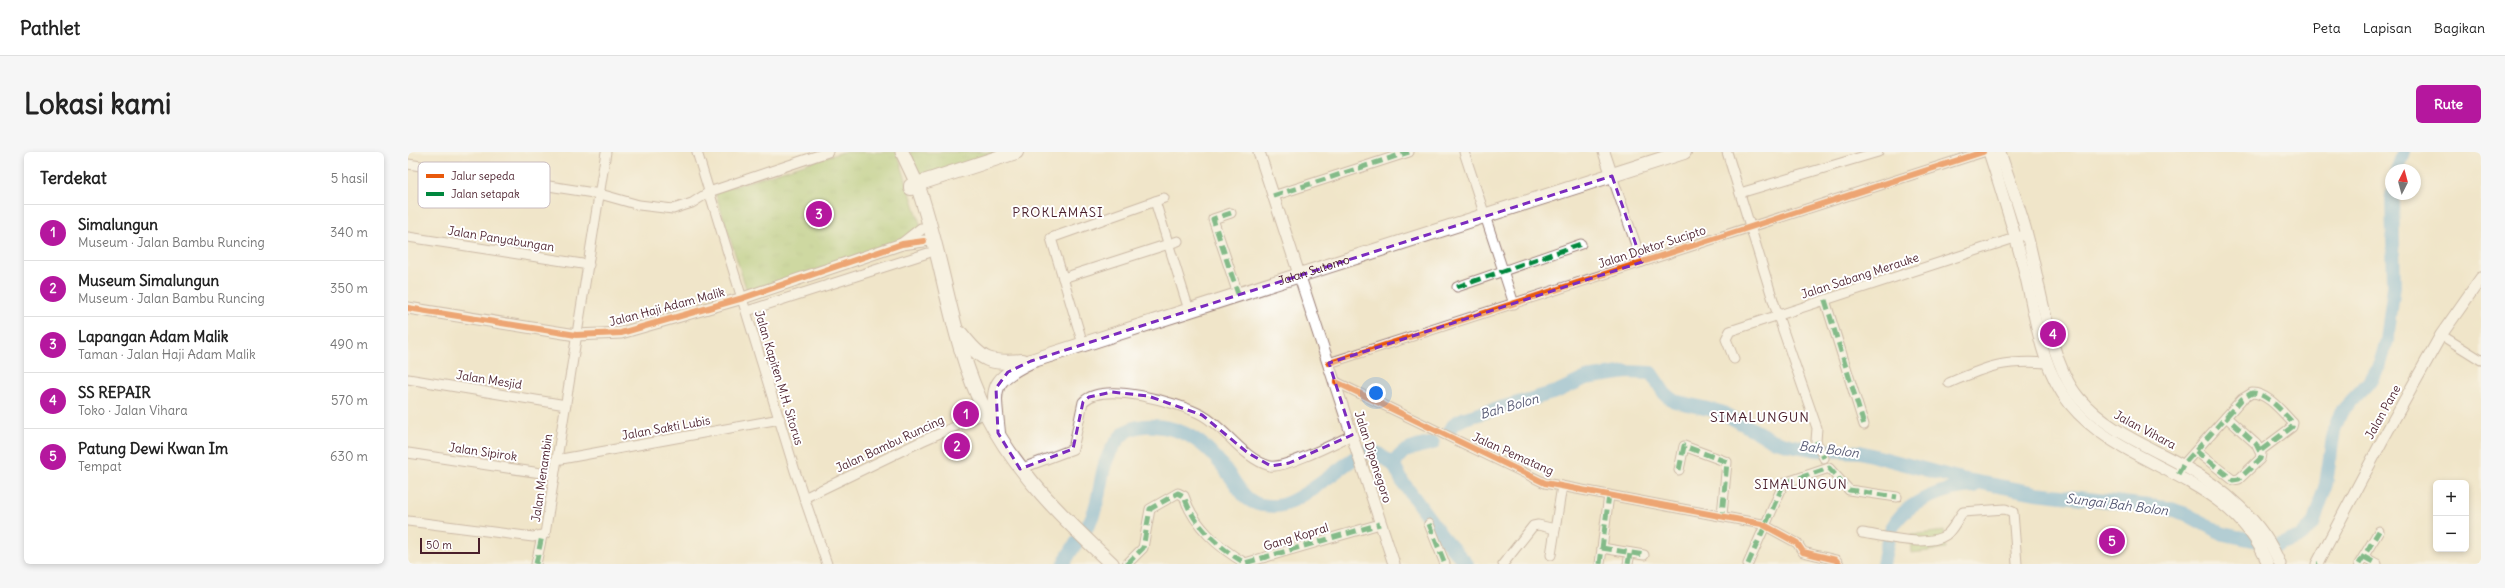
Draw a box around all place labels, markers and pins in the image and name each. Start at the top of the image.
pin: 3 [806,199,832,229]
pin: 4 [2040,319,2066,349]
pin: 1 [953,399,979,429]
pin: 2 [944,431,970,461]
pin: 5 [2099,526,2125,556]

